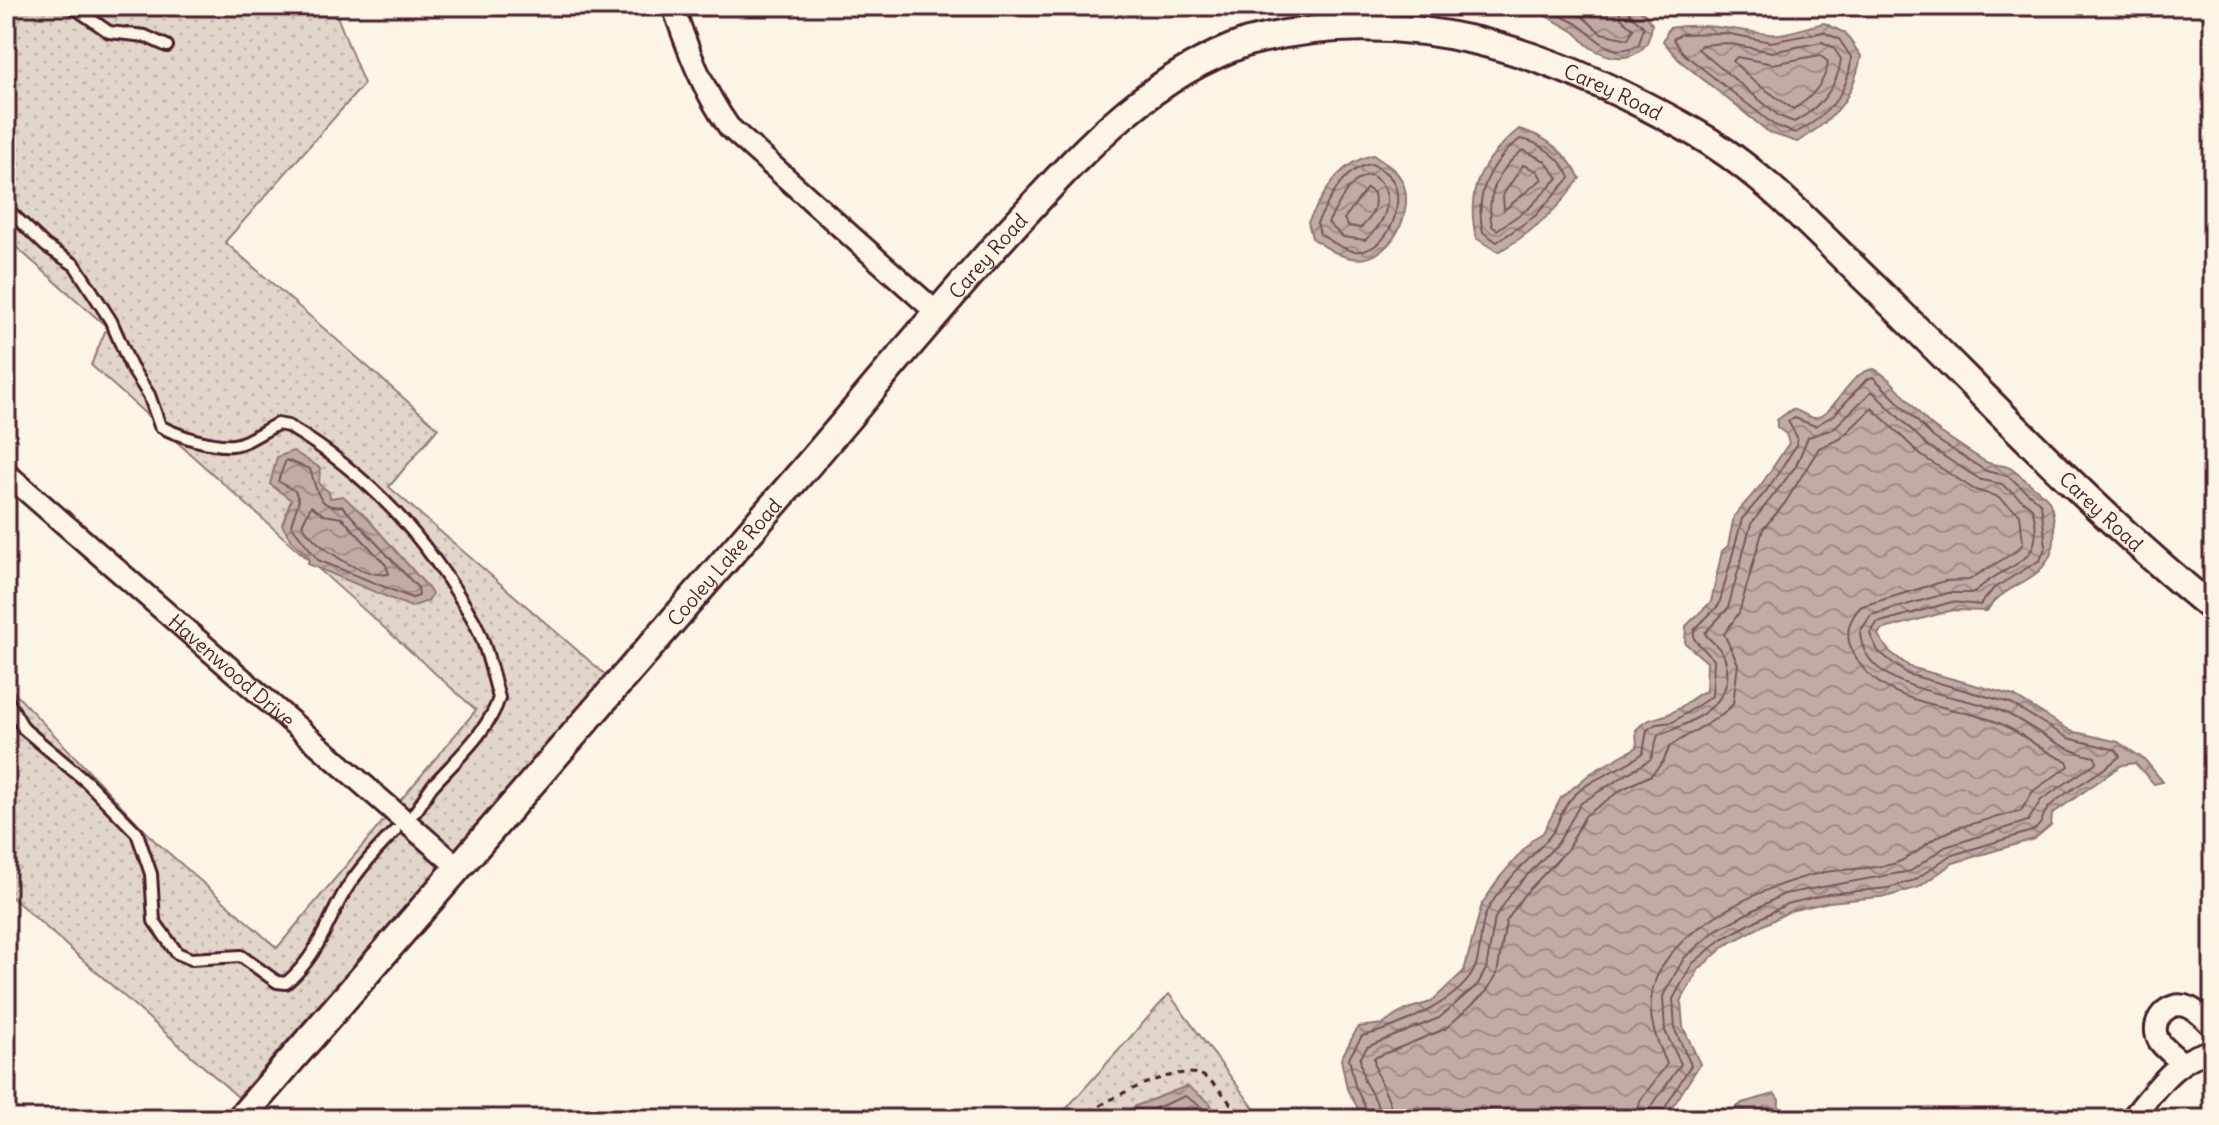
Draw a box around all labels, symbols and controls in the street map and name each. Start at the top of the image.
street label: Carey Road [1561,58,1667,125]
street label: Carey Road [943,208,1032,303]
street label: Carey Road [2055,466,2149,556]
street label: Cooley Lake Road [661,492,786,631]
street label: Havenwood Drive [164,608,301,732]

